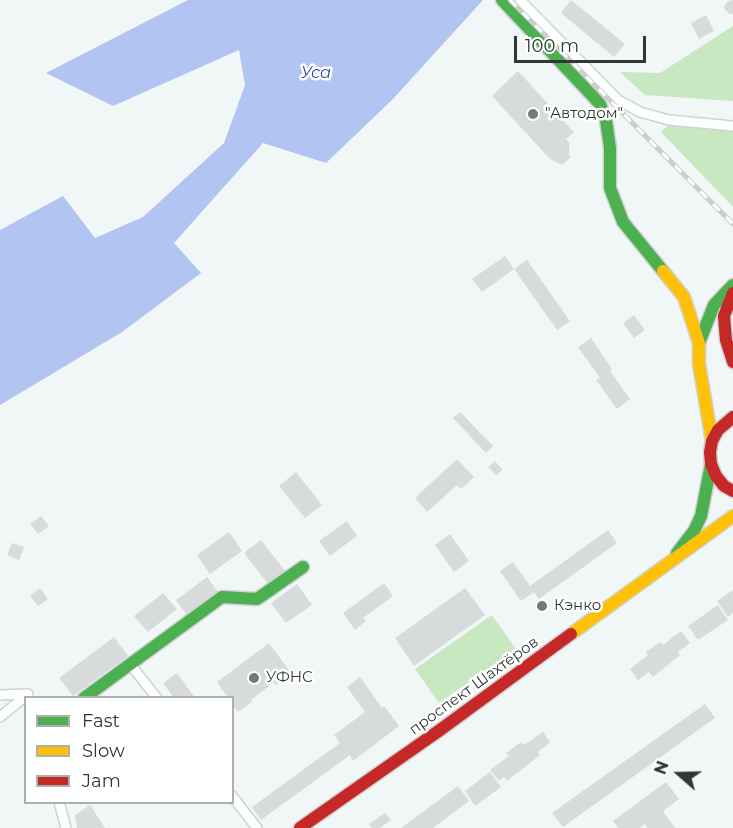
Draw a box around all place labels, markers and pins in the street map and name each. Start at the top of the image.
place label: "Автодом" [545,105,623,123]
marker: "Автодом" [526,107,540,121]
place label: Кэнко [554,597,601,615]
marker: Кэнко [535,599,549,613]
place label: УФНС [266,669,313,687]
marker: УФНС [247,671,261,685]

